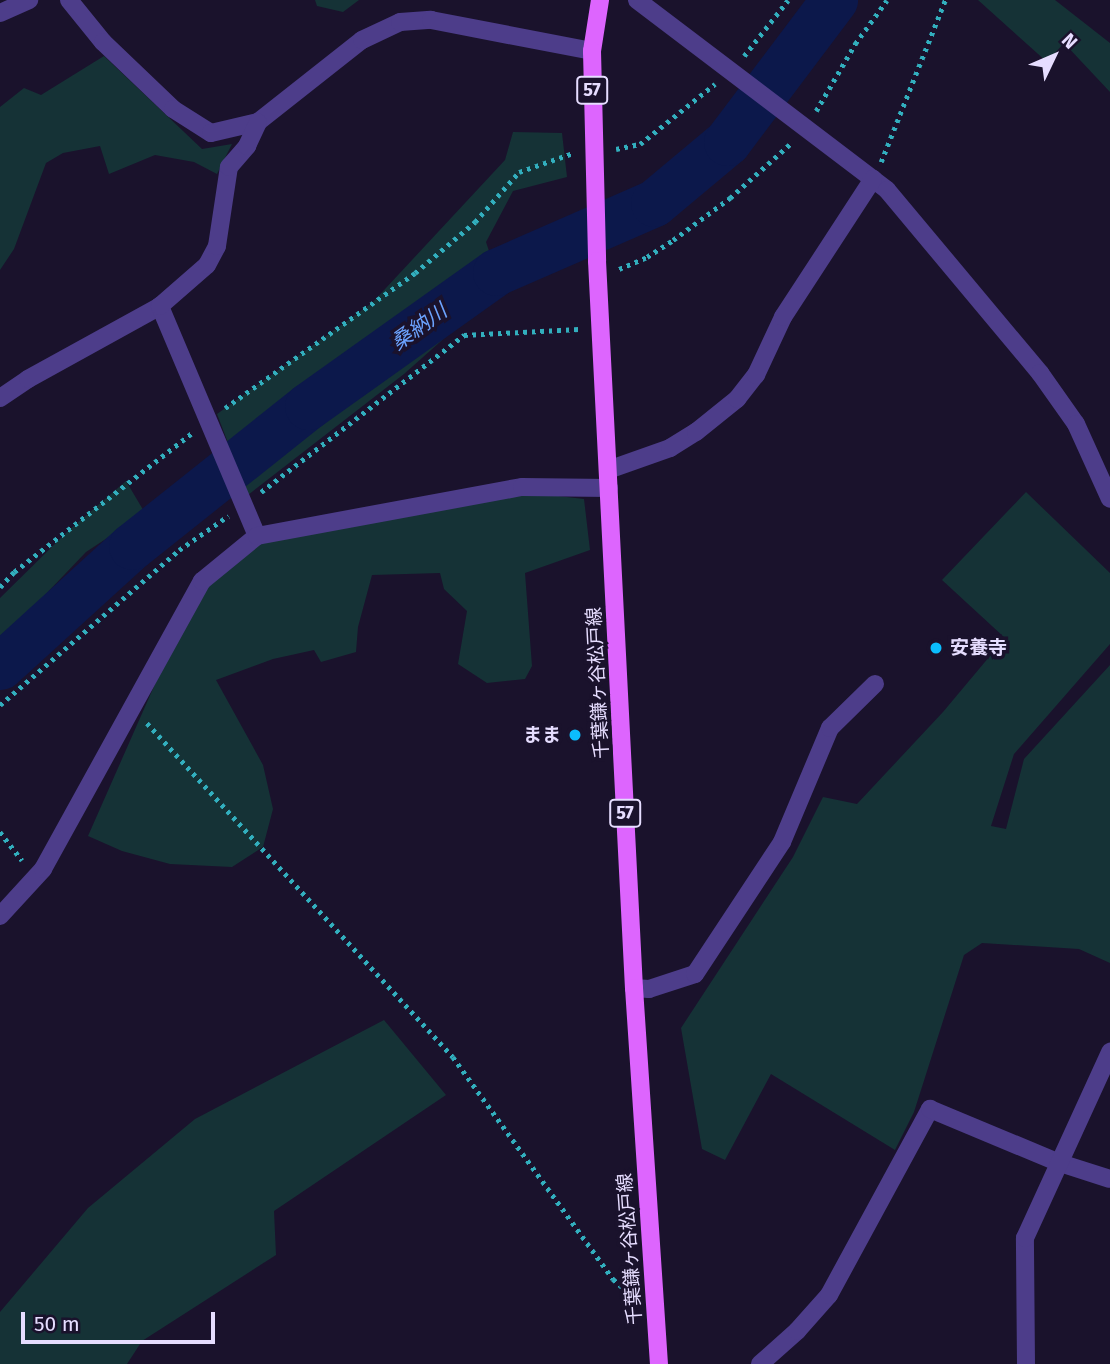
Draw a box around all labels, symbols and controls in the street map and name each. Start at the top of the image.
north arrow [1019,21,1089,91]
text: N [1057,29,1082,54]
road number: 57 [574,76,610,104]
water label: 桑納川 [386,298,452,356]
street label: 千葉鎌ヶ谷松戸線 [583,607,613,759]
place label: 安養寺 [950,637,1007,659]
marker: 安養寺 [928,640,944,656]
place label: まま [523,724,561,746]
marker: まま [567,727,583,743]
road number: 57 [608,798,642,828]
street label: 千葉鎌ヶ谷松戸線 [613,1172,647,1326]
scale bar [24,1298,219,1342]
text: 50 m [34,1311,80,1337]

